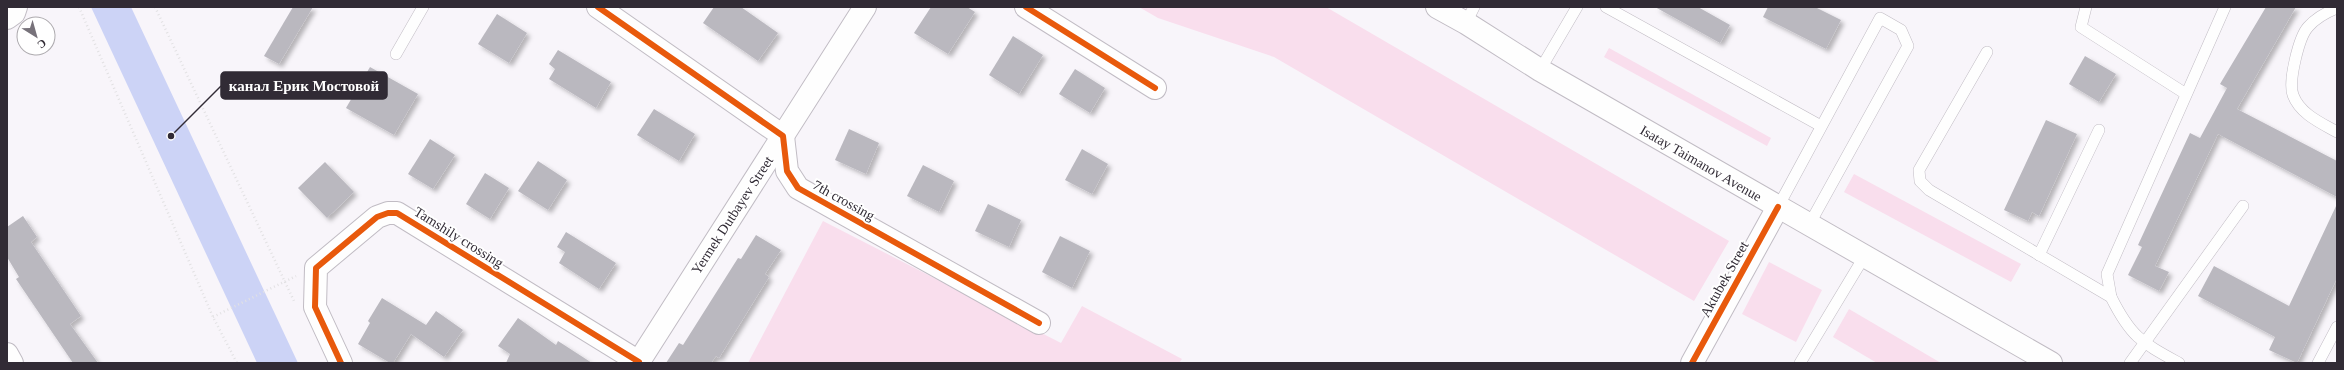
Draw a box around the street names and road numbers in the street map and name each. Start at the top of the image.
street label: Isatay Taimanov Avenue [1637,123,1764,204]
street label: Yermek Dutbayev Street [689,153,776,277]
street label: 7th crossing [810,177,877,223]
street label: Tamshily crossing [411,204,506,271]
street label: Aktubek Street [1697,239,1752,320]

